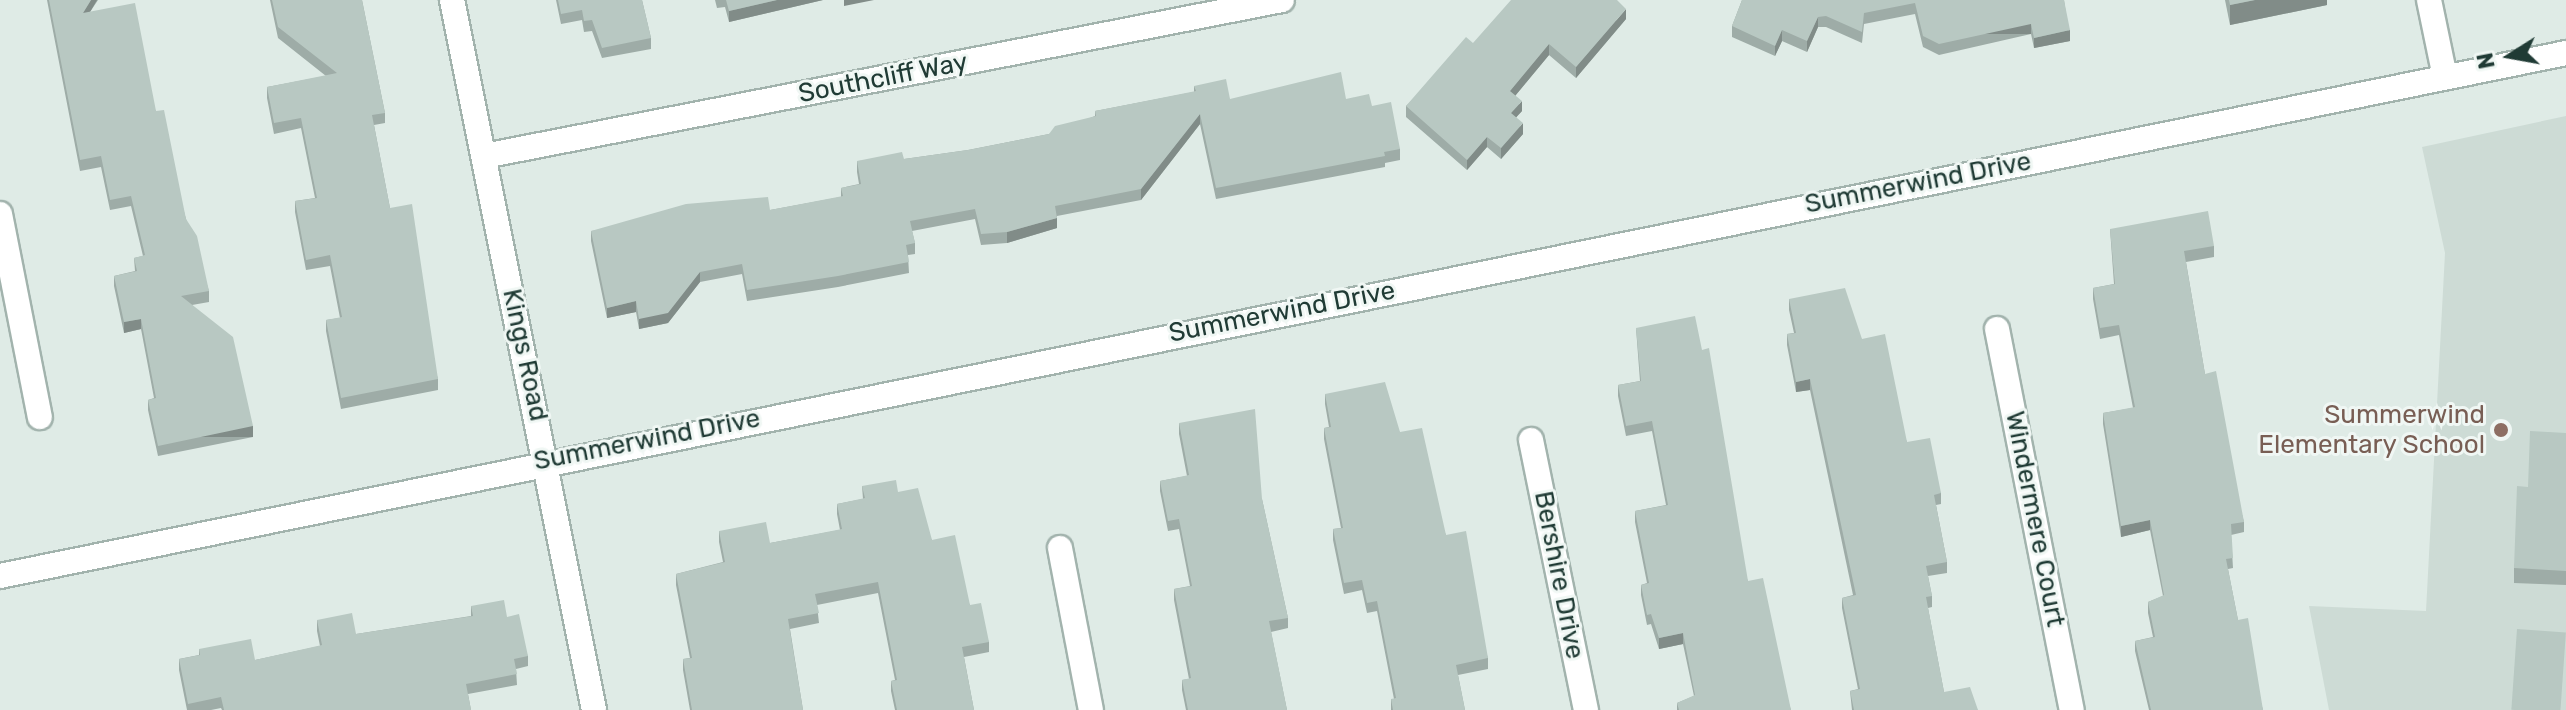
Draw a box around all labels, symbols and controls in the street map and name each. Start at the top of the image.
north arrow [2470,16,2550,96]
street label: Southcliff Way [795,46,971,110]
text: N [2471,50,2501,71]
street label: Summerwind Drive [1802,146,2034,220]
street label: Summerwind Drive [1166,275,1398,349]
street label: Kings Road [496,286,554,424]
place label: Summerwind Elementary School [2257,399,2485,460]
street label: Summerwind Drive [531,403,763,477]
street label: Windermere Court [1999,409,2071,629]
marker: Summerwind Elementary School [2492,421,2510,439]
street label: Bershire Drive [1527,488,1591,662]

